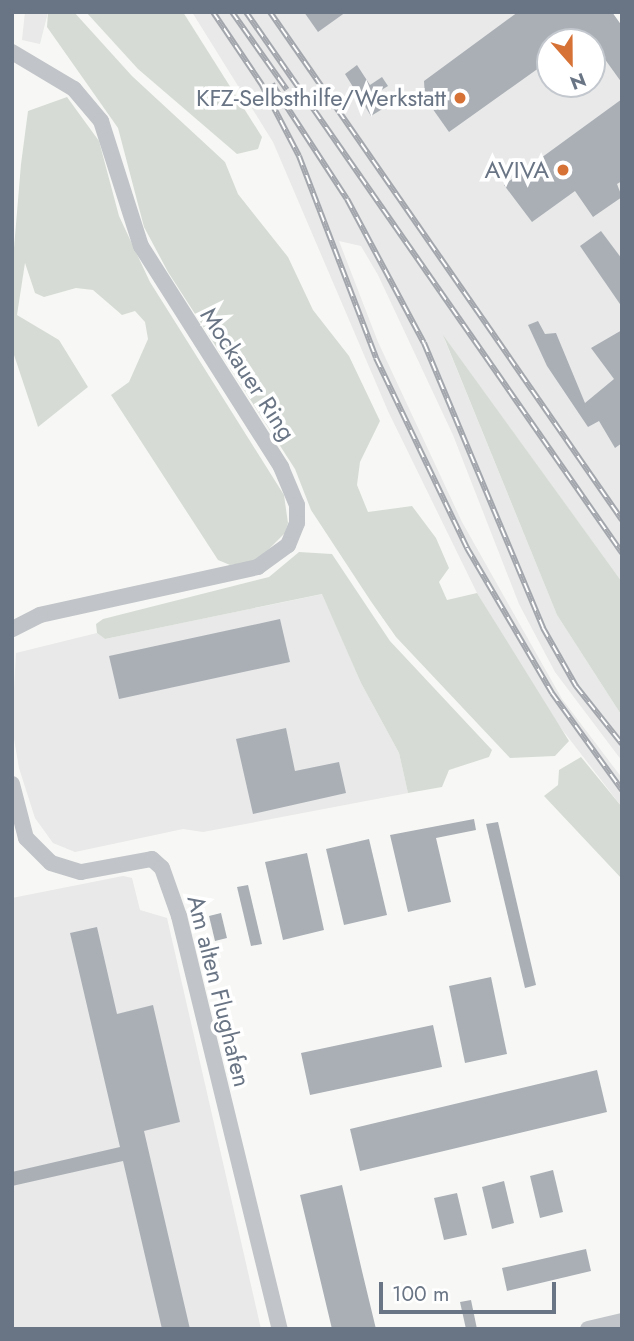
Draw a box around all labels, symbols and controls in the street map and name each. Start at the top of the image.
north arrow [536,28,606,98]
text: N [566,66,590,97]
place label: KFZ-Selbsthilfe/Werkstatt [196,84,446,112]
marker: KFZ-Selbsthilfe/Werkstatt [452,90,468,106]
place label: AVIVA [485,156,549,184]
marker: AVIVA [555,162,571,178]
street label: Mockauer Ring [194,302,302,446]
street label: Am alten Flughafen [181,892,257,1090]
scale bar [382,1268,559,1312]
text: 100 m [392,1279,449,1309]

